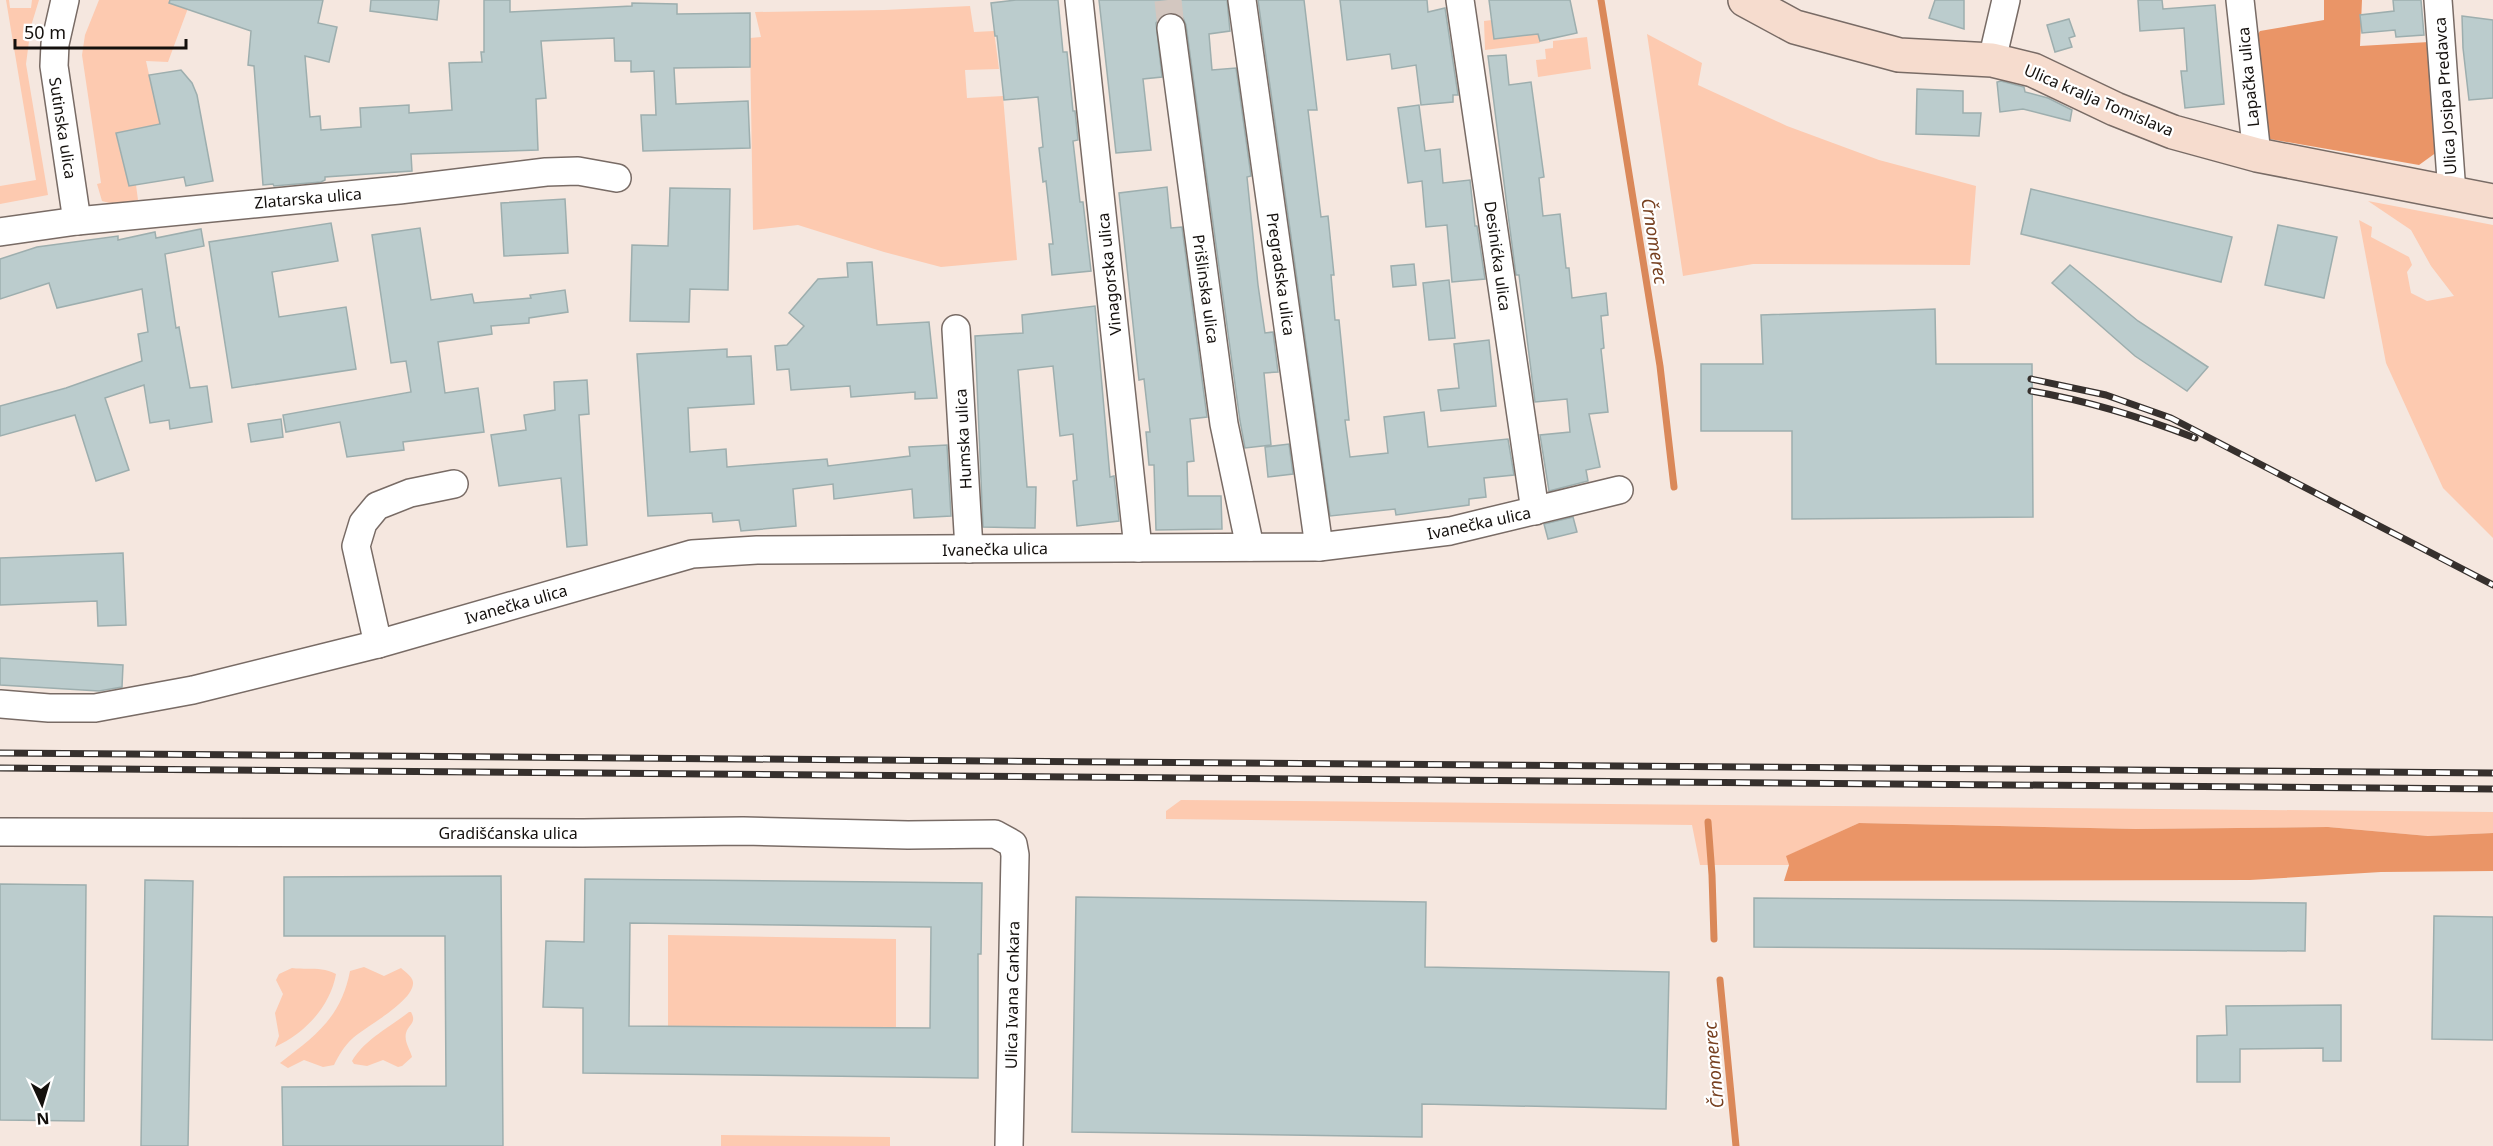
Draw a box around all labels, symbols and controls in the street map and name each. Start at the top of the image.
scale bar [15,12,186,50]
street label: Ulica Josipa Predavca [2429,16,2461,176]
text: 50 m [24,20,66,44]
street label: Lapačka ulica [2232,26,2264,128]
street label: Ulica kralja Tomislava [2021,59,2177,141]
street label: Sutinska ulica [44,76,82,180]
street label: Zlatarska ulica [253,182,363,214]
water label: Črnomerec [1636,196,1674,287]
street label: Desinićka ulica [1479,200,1517,312]
street label: Pregradska ulica [1261,211,1301,337]
street label: Vinagorska ulica [1092,212,1126,336]
street label: Prišlinska ulica [1187,233,1225,345]
street label: Humska ulica [949,388,977,490]
street label: Ivanečka ulica [1425,501,1533,545]
street label: Ivanečka ulica [942,537,1048,561]
street label: Ivanečka ulica [462,579,570,629]
street label: Gradišćanska ulica [438,822,578,844]
street label: Ulica Ivana Cankara [1000,921,1024,1069]
water label: Črnomerec [1697,1020,1729,1109]
north arrow [12,1074,72,1134]
text: N [36,1108,50,1130]

